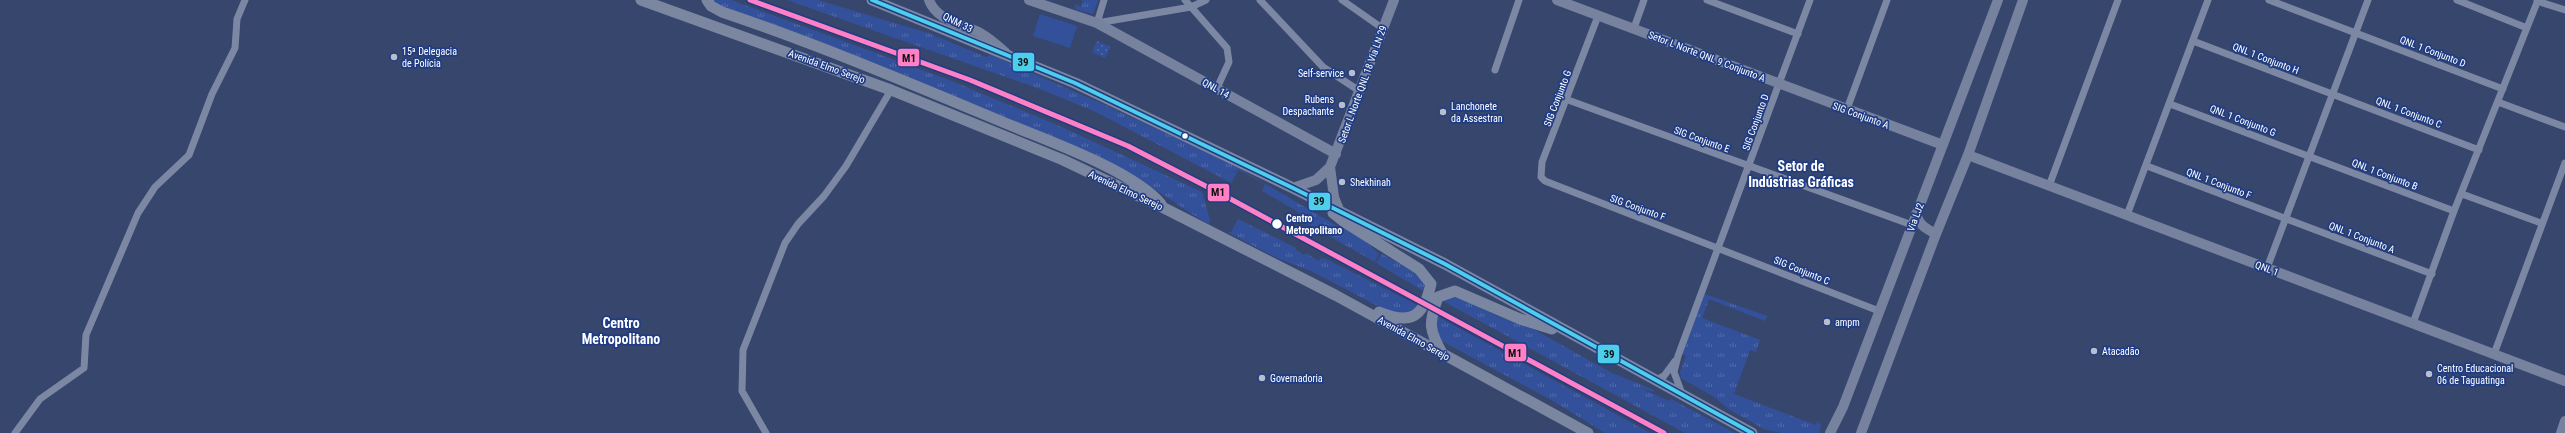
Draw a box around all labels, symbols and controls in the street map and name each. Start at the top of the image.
street label: QNM 33 [941,11,975,34]
street label: Setor L Norte QNL 18 Via LN 29 [1336,24,1389,144]
street label: Setor L Norte QNL 9 Conjunto A [1647,29,1767,84]
street label: QNL 1 Conjunto D [2398,34,2468,69]
street label: QNL 1 Conjunto H [2231,41,2301,76]
place label: 15ª Delegacia de Polícia [402,46,457,69]
street label: Avenida Elmo Serejo [787,48,867,85]
line badge: M1 [897,48,920,67]
marker: 15ª Delegacia de Polícia [389,52,399,62]
text: M1 [902,52,916,65]
line badge: 39 [1012,52,1035,72]
text: 39 [1017,56,1029,69]
place label: Self-service [1298,68,1344,79]
marker: Self-service [1347,68,1357,78]
street label: SIG Conjunto G [1542,68,1573,128]
street label: QNL 14 [1200,77,1231,100]
street label: SIG Conjunto D [1740,92,1771,152]
place label: Rubens Despachante [1283,94,1334,117]
street label: QNL 1 Conjunto C [2374,95,2444,130]
marker: Rubens Despachante [1337,100,1347,110]
street label: SIG Conjunto A [1831,100,1891,131]
place label: Lanchonete da Assestran [1451,101,1503,124]
street label: QNL 1 Conjunto G [2208,103,2278,138]
marker: Lanchonete da Assestran [1438,107,1448,117]
street label: SIG Conjunto E [1672,124,1731,155]
unlabelled marker [1180,131,1190,141]
street label: QNL 1 Conjunto B [2350,157,2419,192]
district label: Setor de Indústrias Gráficas [1748,158,1854,190]
street label: QNL 1 Conjunto F [2185,166,2253,201]
street label: Avenida Elmo Serejo [1087,168,1165,212]
marker: Shekhinah [1337,177,1347,187]
place label: Shekhinah [1350,177,1391,188]
line badge: M1 [1207,183,1230,202]
text: M1 [1211,186,1225,199]
line badge: 39 [1308,192,1331,211]
street label: SIG Conjunto F [1609,192,1667,223]
text: 39 [1313,195,1325,208]
street label: Via LJ2 [1905,201,1926,233]
place label: Centro Metropolitano [1286,213,1342,236]
marker: Centro Metropolitano [1270,217,1284,231]
street label: QNL 1 Conjunto A [2327,220,2397,255]
street label: SIG Conjunto C [1772,254,1832,287]
street label: QNL 1 [2254,259,2280,278]
street label: Avenida Elmo Serejo [1376,314,1452,363]
district label: Centro Metropolitano [582,315,660,347]
marker: ampm [1822,317,1832,327]
place label: ampm [1835,317,1860,328]
line badge: M1 [1504,343,1527,362]
line badge: 39 [1597,344,1620,364]
marker: Atacadão [2089,346,2099,356]
place label: Atacadão [2102,346,2140,357]
text: M1 [1508,347,1522,360]
text: 39 [1603,348,1615,361]
place label: Centro Educacional 06 de Taguatinga [2437,363,2513,386]
marker: Centro Educacional 06 de Taguatinga [2424,369,2434,379]
marker: Governadoria [1257,373,1267,383]
place label: Governadoria [1270,373,1323,384]

